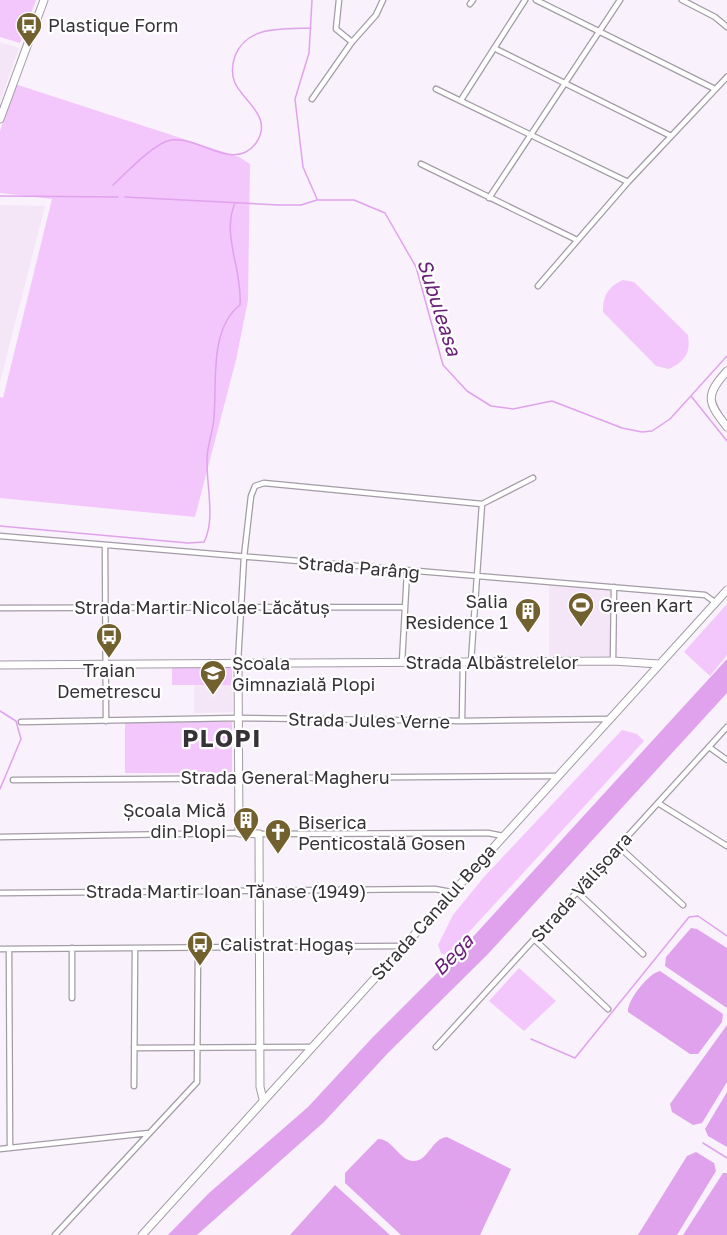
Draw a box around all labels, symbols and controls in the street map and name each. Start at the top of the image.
bus stop icon: Plastique Form [14,10,44,48]
place label: Plastique Form [48,14,178,36]
water label: Subuleasa [413,256,467,359]
street label: Strada Parâng [297,551,421,583]
place label: Salia Residence 1 [405,590,508,633]
sports icon: Green Kart [566,590,596,628]
place label: Green Kart [600,594,693,616]
street label: Strada Martir Nicolae Lăcătuș [74,596,330,618]
building icon: Salia Residence 1 [513,596,543,634]
bus stop icon: Traian Demetrescu [94,621,124,659]
street label: Strada Albăstrelelor [405,651,579,673]
place label: Școala Gimnazială Plopi [232,652,375,695]
school or university icon: Școala Gimnazială Plopi [198,658,228,696]
place label: Traian Demetrescu [57,659,161,702]
street label: Strada Jules Verne [288,708,450,732]
district label: PLOPI [182,723,262,752]
street label: Strada General Magheru [180,766,390,788]
place label: Școala Mică din Plopi [123,799,226,842]
building icon: Școala Mică din Plopi [231,805,261,843]
place label: Biserica Penticostală Gosen [298,811,465,854]
church icon: Biserica Penticostală Gosen [263,817,293,855]
street label: Strada Vălișoara [526,827,636,947]
street label: Strada Canalul Bega [366,840,500,984]
street label: Strada Martir Ioan Tănase (1949) [86,880,366,902]
water label: Bega [426,928,478,980]
bus stop icon: Calistrat Hogaș [185,929,215,967]
place label: Calistrat Hogaș [220,933,354,955]

